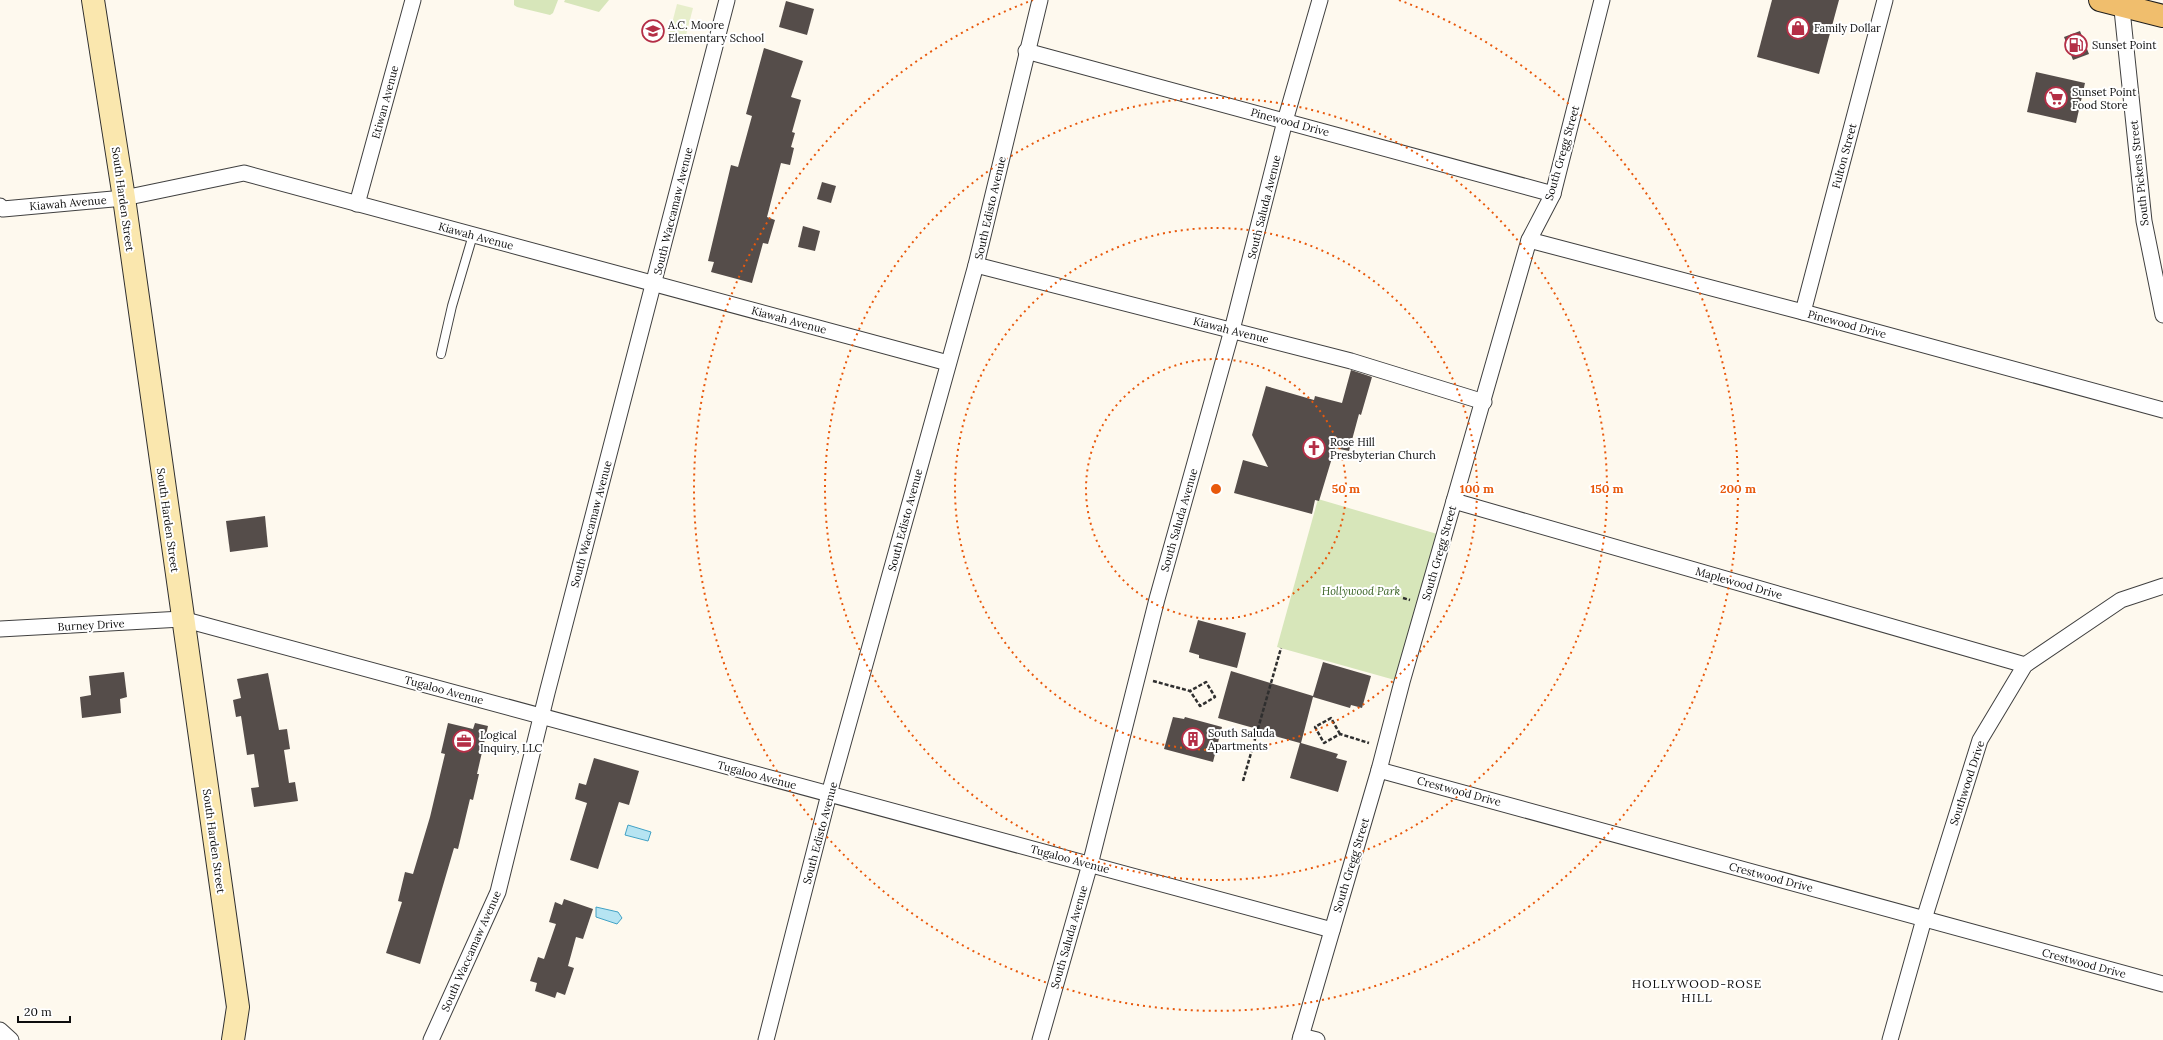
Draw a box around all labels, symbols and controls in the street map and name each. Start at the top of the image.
shop icon: Family Dollar [1785,15,1811,41]
school or university icon: A.C. Moore Elementary School [640,18,666,44]
place label: A.C. Moore Elementary School [667,18,764,45]
place label: Family Dollar [1814,21,1881,35]
fuel station icon: Sunset Point [2063,32,2089,58]
place label: Sunset Point [2092,38,2157,52]
street label: Etiwan Avenue [368,64,402,140]
supermarket icon: Sunset Point Food Store [2043,85,2069,111]
place label: Sunset Point Food Store [2072,85,2137,112]
street label: South Gregg Street [1542,103,1582,202]
street label: Pinewood Drive [1249,105,1331,139]
street label: South Pickens Street [2126,119,2152,227]
street label: Fulton Street [1829,121,1860,190]
street label: South Harden Street [109,146,137,253]
street label: South Waccamaw Avenue [650,146,696,276]
street label: South Saluda Avenue [1244,153,1284,261]
street label: South Edisto Avenue [971,155,1009,261]
street label: Kiawah Avenue [29,193,107,213]
street label: Kiawah Avenue [437,219,515,253]
street label: Kiawah Avenue [750,303,828,337]
street label: Pinewood Drive [1806,307,1888,341]
street label: Kiawah Avenue [1192,314,1270,346]
church icon: Rose Hill Presbyterian Church [1301,435,1327,461]
place label: Rose Hill Presbyterian Church [1330,435,1436,462]
street label: South Waccamaw Avenue [567,459,615,589]
street label: South Harden Street [154,467,182,574]
street label: South Edisto Avenue [885,467,925,573]
street label: South Saluda Avenue [1158,467,1200,573]
text: 50 m [1332,481,1360,496]
text: 100 m [1460,481,1494,496]
text: 150 m [1590,481,1624,496]
text: 200 m [1720,481,1756,496]
centre of rings [1209,482,1223,496]
street label: South Gregg Street [1419,503,1459,602]
street label: Maplewood Drive [1694,564,1784,602]
park label: Hollywood Park [1322,584,1400,598]
street label: Burney Drive [57,616,125,634]
street label: Tugaloo Avenue [403,673,485,707]
building icon: South Saluda Apartments [1180,726,1206,752]
place label: South Saluda Apartments [1207,726,1275,753]
office icon: Logical Inquiry, LLC [451,728,477,754]
place label: Logical Inquiry, LLC [480,728,543,755]
street label: Southwood Drive [1947,739,1987,827]
street label: Tugaloo Avenue [716,758,798,792]
street label: Crestwood Drive [1415,773,1503,809]
street label: South Edisto Avenue [800,780,840,886]
street label: South Harden Street [200,788,228,895]
street label: South Gregg Street [1330,815,1372,914]
street label: Tugaloo Avenue [1029,842,1111,876]
street label: Crestwood Drive [1727,859,1815,895]
street label: South Saluda Avenue [1048,884,1090,990]
street label: South Waccamaw Avenue [438,888,504,1014]
street label: Crestwood Drive [2040,945,2128,981]
district label: HOLLYWOOD-ROSE HILL [1632,976,1762,1005]
scale bar [18,998,70,1024]
text: 20 m [24,1004,52,1019]

